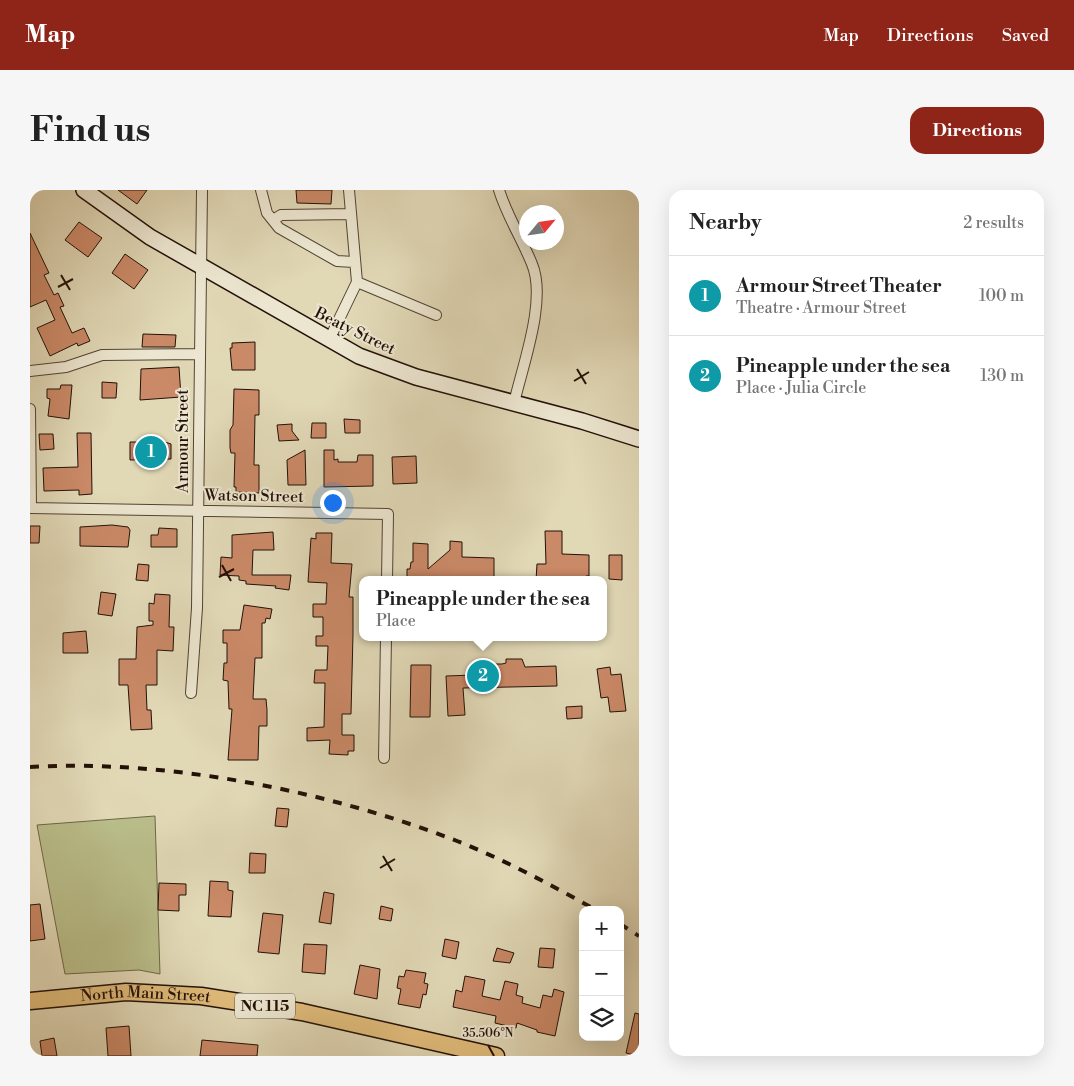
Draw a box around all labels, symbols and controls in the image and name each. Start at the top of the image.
text: Map [25,20,75,50]
text: Map [823,24,859,47]
text: Directions [887,24,974,47]
text: Saved [1002,24,1049,47]
button: Directions [910,107,1044,154]
text: Find us [30,109,150,152]
north arrow [519,205,564,250]
text: Nearby [689,210,762,236]
text: 2 results [963,213,1024,233]
text: Armour Street Theater [736,274,942,298]
text: 1 [701,286,709,306]
text: 100 m [979,286,1024,306]
text: Theatre · Armour Street [736,298,906,318]
street label: Beaty Street [310,302,399,359]
text: Pineapple under the sea [736,354,950,378]
text: 2 [700,366,710,386]
text: 130 m [980,366,1024,386]
text: Place · Julia Circle [736,378,866,398]
street label: Armour Street [173,389,193,494]
pin: 1 [135,433,167,471]
street label: Watson Street [203,485,304,507]
your location [320,490,346,516]
popup [359,576,607,641]
text: Pineapple under the sea [376,587,590,611]
text: Place [376,611,416,631]
pin: 2 [467,657,499,695]
map controls [579,906,624,1041]
button: + [579,906,624,951]
button: − [579,951,624,996]
street label: North Main Street [79,982,213,1007]
road number: NC 115 [235,994,295,1018]
button: layers [579,996,624,1041]
text: 35.506°N [462,1026,514,1041]

